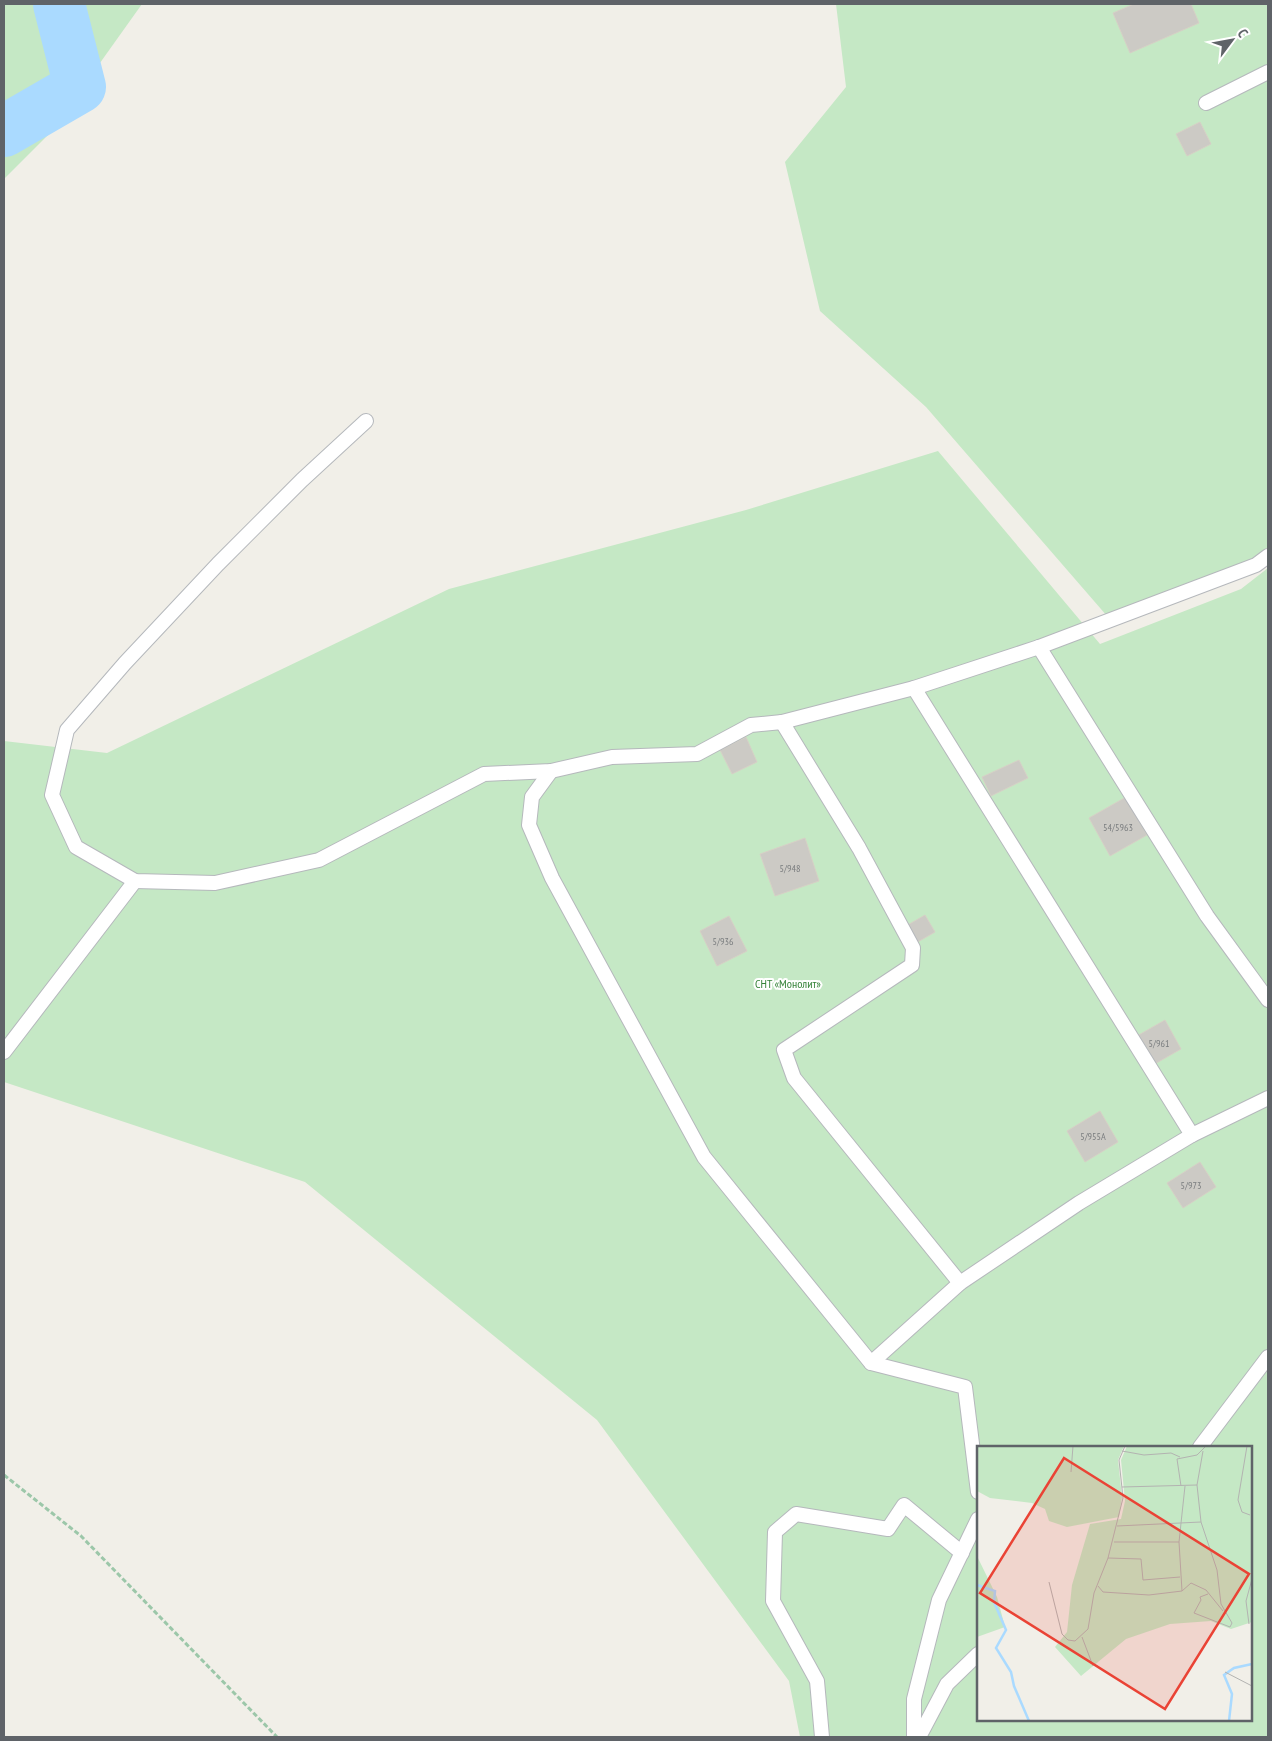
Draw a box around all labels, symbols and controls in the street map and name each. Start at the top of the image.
north arrow [1207,15,1257,65]
text: С [1234,26,1253,41]
house number: 54/5963 [1103,821,1133,834]
house number: 5/948 [780,862,800,875]
house number: 5/936 [713,935,734,948]
park label: СНТ «Монолит» [755,976,821,991]
house number: 5/961 [1149,1037,1169,1050]
house number: 5/955А [1080,1130,1106,1143]
house number: 5/973 [1181,1179,1201,1192]
inset map [977,1446,1252,1721]

